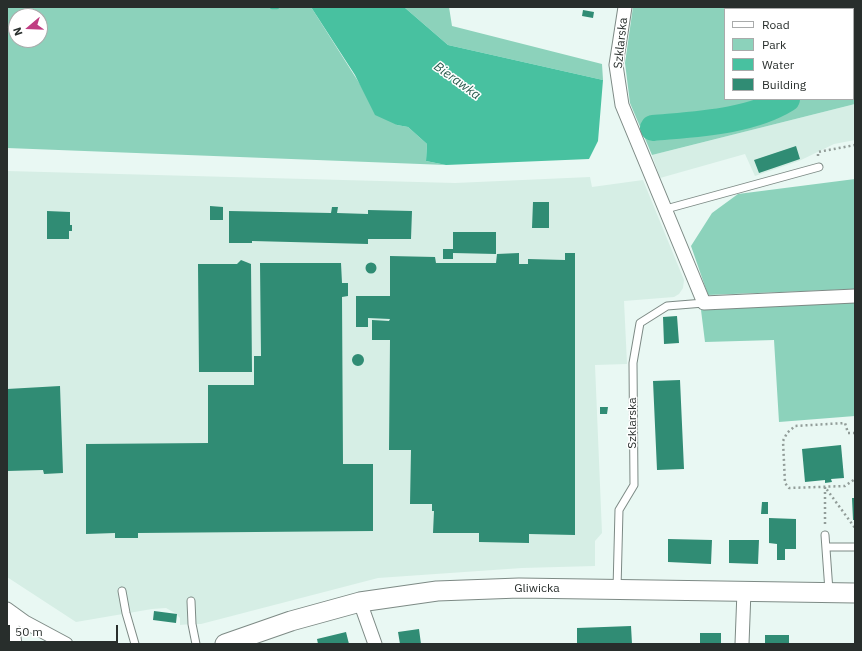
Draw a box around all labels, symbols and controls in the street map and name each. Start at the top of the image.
north arrow [8,8,48,48]
legend [724,8,854,100]
street label: Szklarska [611,17,631,69]
text: Road [762,17,790,32]
text: N [10,26,26,38]
text: Park [762,37,786,52]
text: Water [762,57,794,72]
water label: Bierawka [431,59,483,103]
text: Building [762,77,806,92]
street label: Szklarska [626,397,640,449]
street label: Gliwicka [514,582,560,596]
scale bar [10,617,120,643]
text: 50 m [15,624,43,639]

